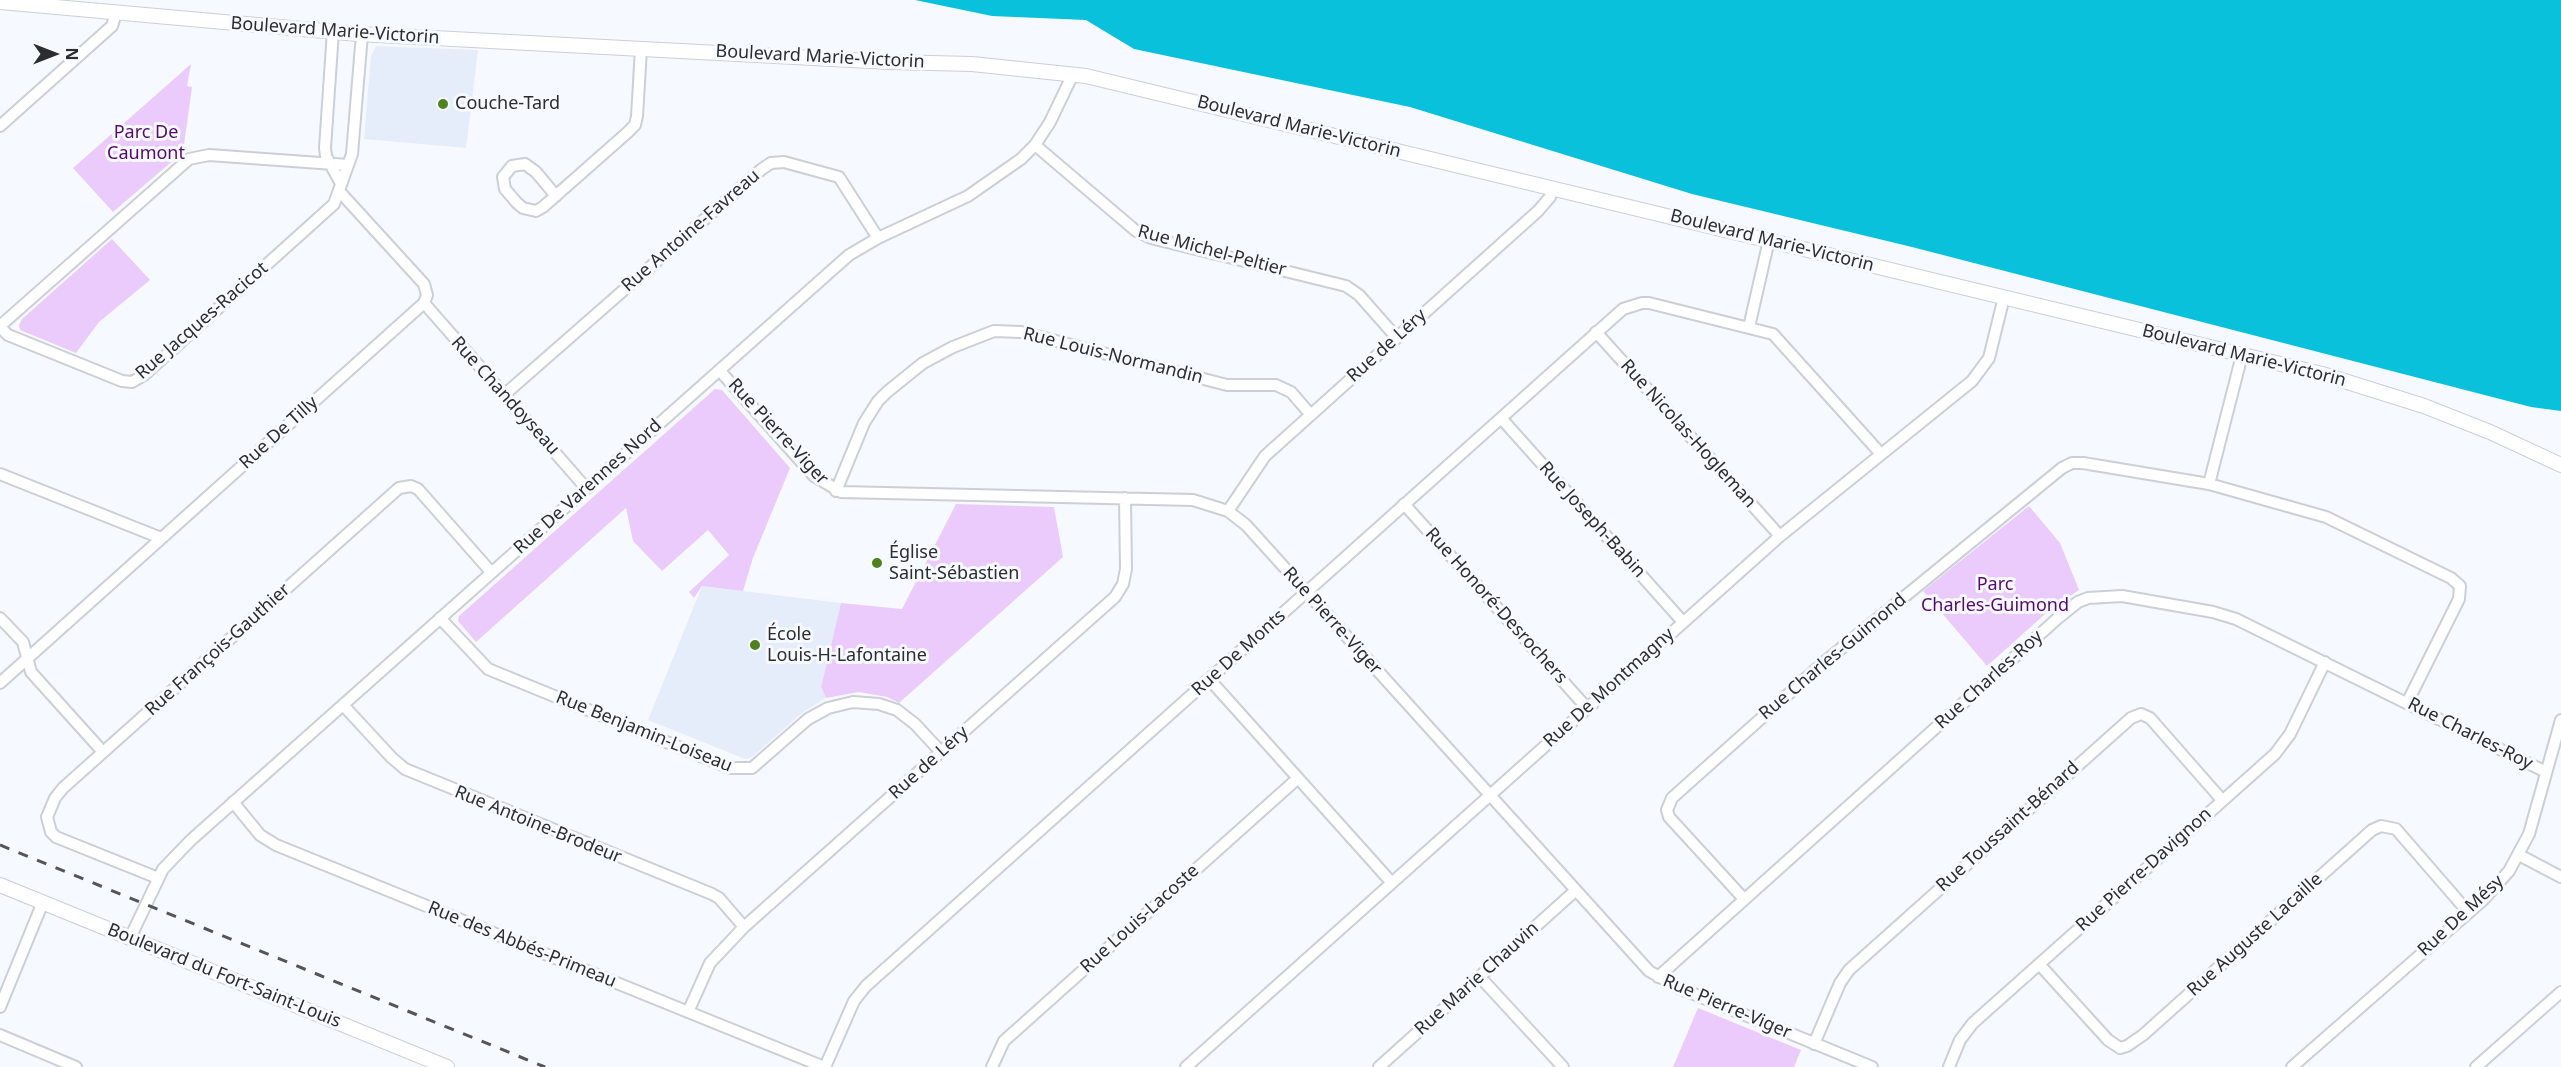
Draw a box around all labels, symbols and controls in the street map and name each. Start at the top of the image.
street label: Boulevard Marie-Victorin [230,13,440,49]
north arrow [24,24,84,84]
street label: Boulevard Marie-Victorin [715,41,925,73]
text: N [61,47,83,61]
street label: Boulevard Marie-Victorin [1195,91,1403,163]
place label: Couche-Tard [455,93,560,115]
marker: Couche-Tard [436,97,450,111]
park label: Parc De Caumont [107,122,185,164]
street label: Rue Antoine-Favreau [618,165,764,297]
street label: Boulevard Marie-Victorin [1668,205,1876,277]
street label: Rue Michel-Peltier [1135,221,1289,281]
street label: Rue Jacques-Racicot [131,258,273,384]
street label: Rue de Léry [1343,305,1431,387]
street label: Boulevard Marie-Victorin [2140,320,2348,392]
street label: Rue Louis-Normandin [1021,323,1205,389]
street label: Rue Chandoyseau [446,332,564,460]
street label: Rue Nicolas-Hogleman [1616,355,1760,513]
street label: Rue Pierre-Viger [723,374,833,490]
street label: Rue De Tilly [235,392,323,474]
street label: Rue De Varennes Nord [510,415,666,559]
street label: Rue Joseph-Babin [1534,458,1650,582]
street label: Rue Honoré-Desrochers [1420,524,1572,688]
place label: Église Saint-Sébastien [889,542,1019,584]
marker: Église Saint-Sébastien [870,556,884,570]
street label: Rue Pierre-Viger [1278,563,1386,679]
park label: Parc Charles-Guimond [1921,574,2069,616]
street label: Rue François-Gauthier [141,579,295,721]
street label: Rue Charles-Guimond [1755,589,1911,725]
street label: Rue De Monts [1188,605,1290,701]
place label: École Louis-H-Lafontaine [767,624,927,666]
street label: Rue De Montmagny [1539,624,1679,752]
street label: Rue Charles-Roy [1931,626,2047,734]
marker: École Louis-H-Lafontaine [748,638,762,652]
street label: Rue Benjamin-Loiseau [553,687,735,777]
street label: Rue Charles-Roy [2404,693,2536,775]
street label: Rue de Léry [885,722,973,804]
street label: Rue Toussaint-Bénard [1932,757,2084,897]
street label: Rue Antoine-Brodeur [451,782,625,868]
street label: Rue Pierre-Davignon [2072,804,2216,936]
street label: Rue Louis-Lacoste [1076,860,1204,978]
street label: Rue Auguste Lacaille [2183,869,2327,1001]
street label: Rue De Mésy [2414,871,2508,961]
street label: Rue des Abbés-Primeau [425,897,619,993]
street label: Rue Marie Chauvin [1411,918,1543,1040]
street label: Boulevard du Fort-Saint-Louis [104,919,344,1033]
street label: Rue Pierre-Viger [1660,970,1794,1044]

